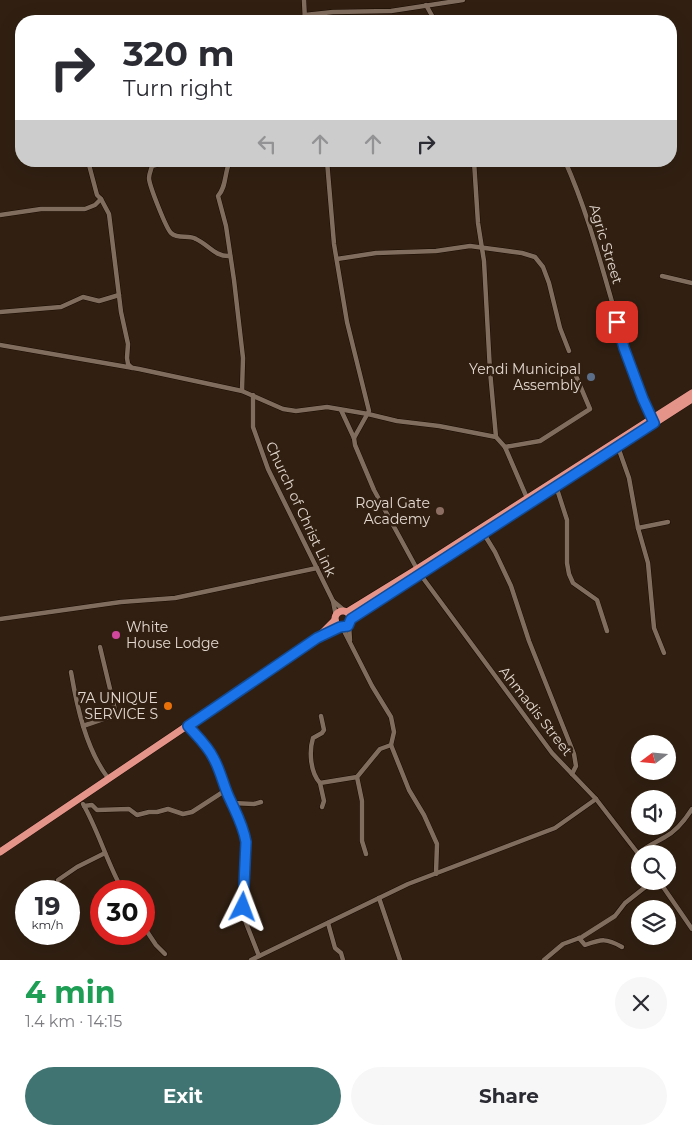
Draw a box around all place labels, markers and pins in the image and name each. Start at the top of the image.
pin [596,301,638,343]
place label: Yendi Municipal Assembly [469,360,581,394]
marker: Yendi Municipal Assembly [585,371,597,383]
place label: Royal Gate Academy [355,494,430,528]
marker: Royal Gate Academy [434,505,446,517]
place label: White House Lodge [126,618,219,652]
marker: White House Lodge [110,629,122,641]
place label: 7A UNIQUE SERVICE S [78,689,158,723]
marker: 7A UNIQUE SERVICE S [162,700,174,712]

